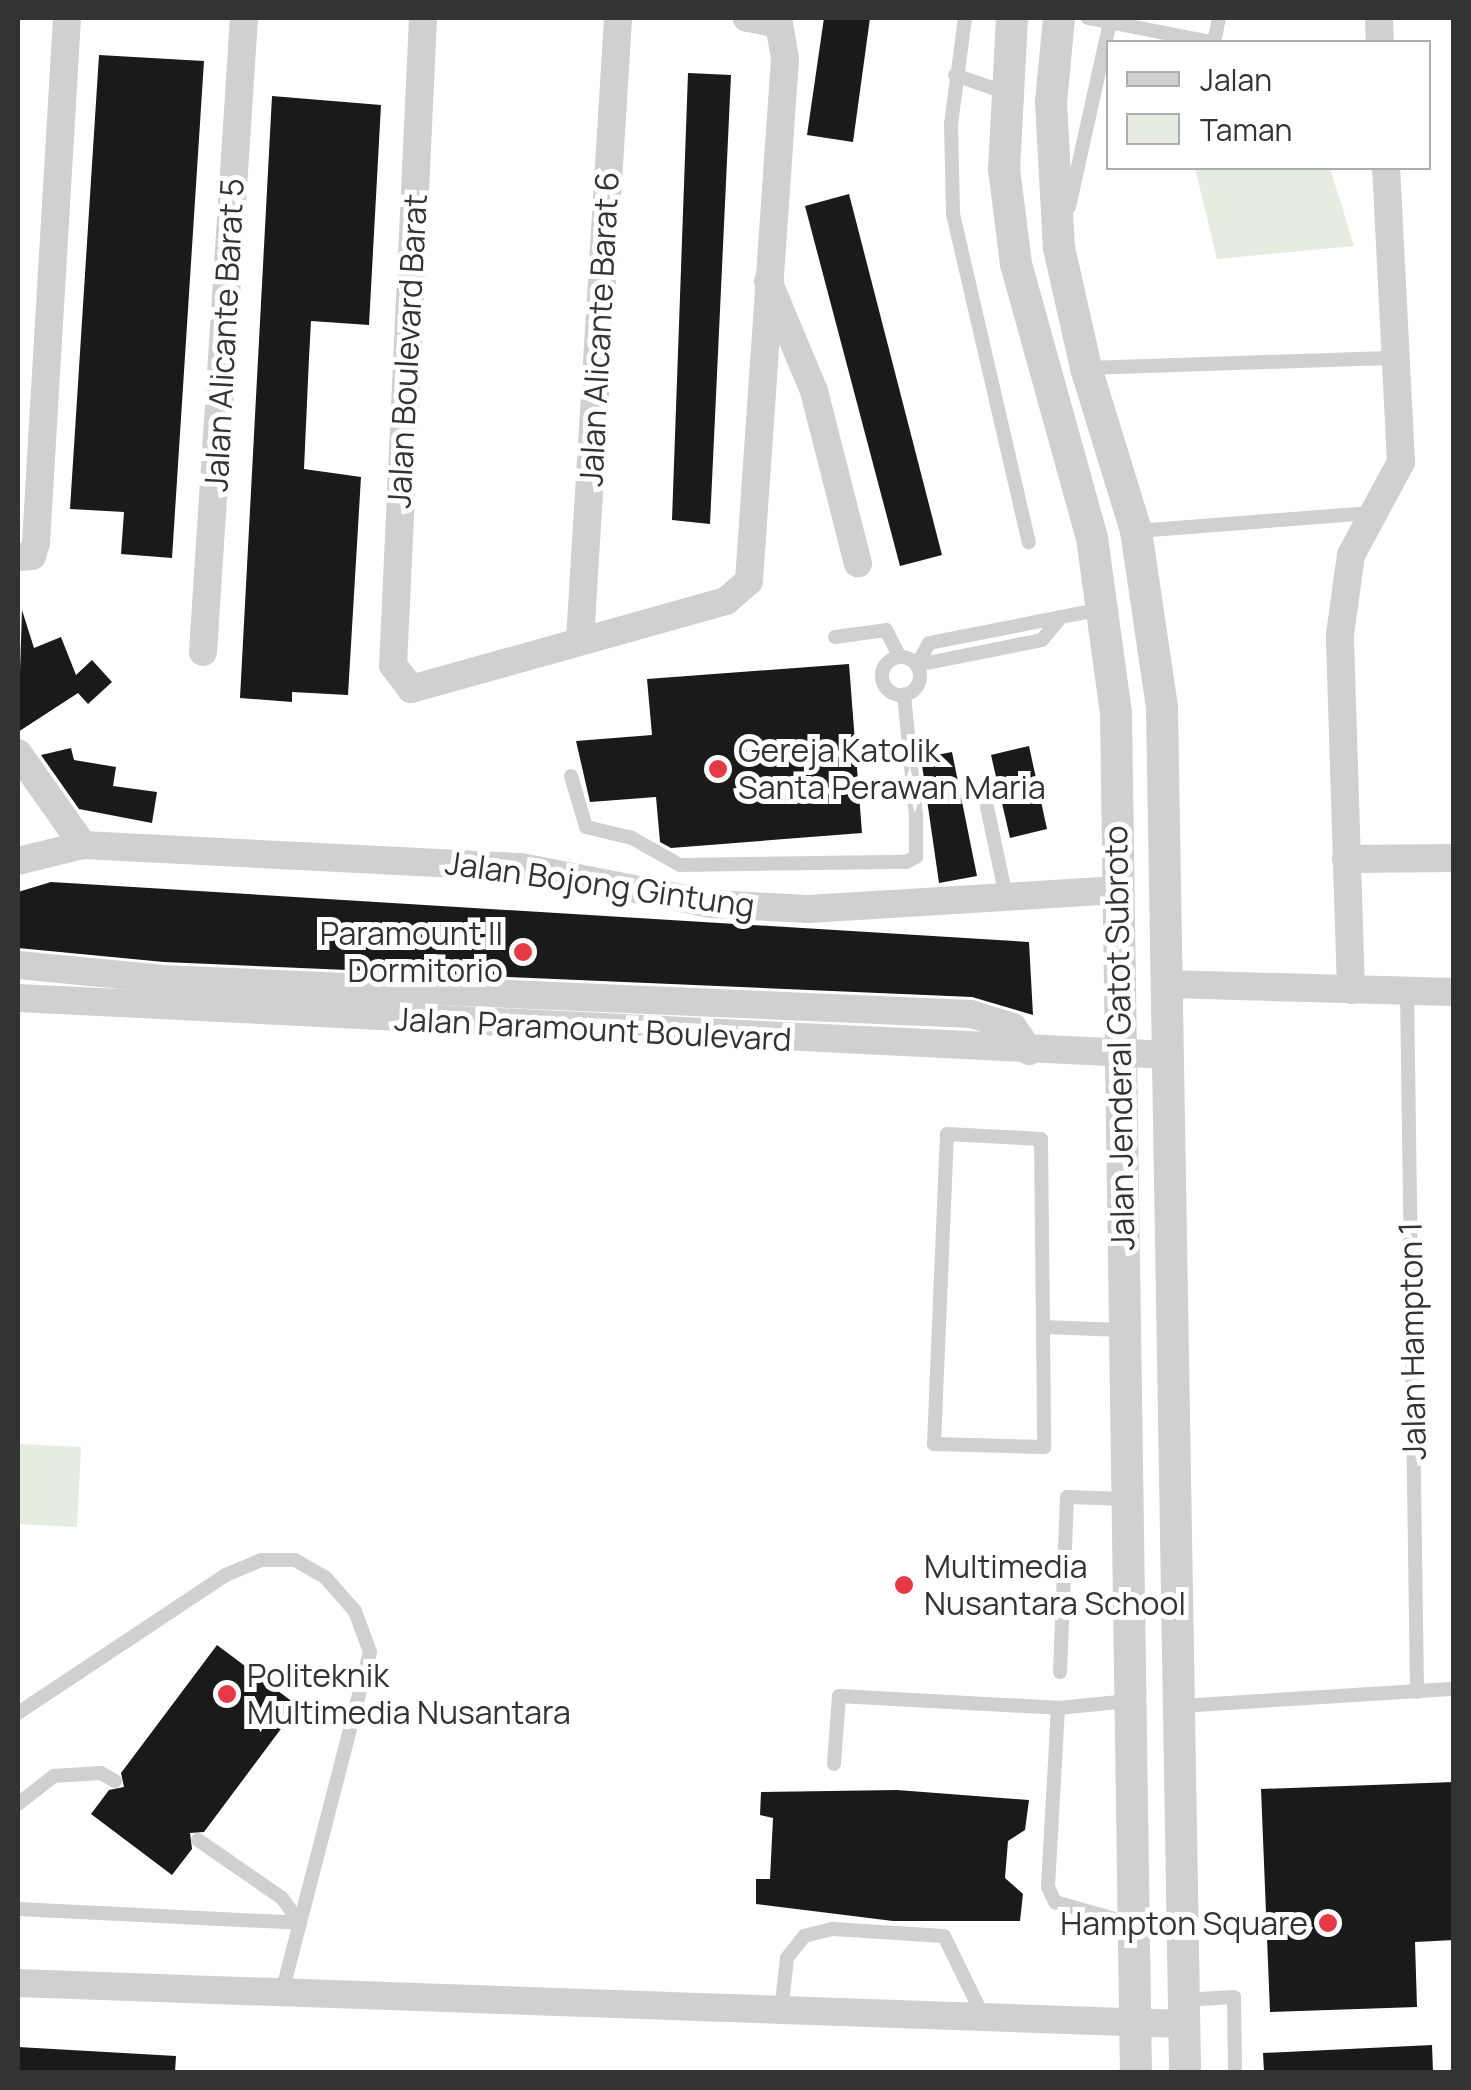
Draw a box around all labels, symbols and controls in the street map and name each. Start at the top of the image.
legend [1106,40,1431,170]
text: Jalan [1200,59,1272,100]
text: Taman [1200,109,1292,150]
street label: Jalan Alicante Barat 6 [572,171,626,487]
street label: Jalan Alicante Barat 5 [197,177,251,493]
street label: Jalan Boulevard Barat [380,193,434,509]
place label: Gereja Katolik Santa Perawan Maria [738,732,1046,807]
marker: Gereja Katolik Santa Perawan Maria [707,758,729,780]
street label: Jalan Jenderal Gatot Subroto [1096,825,1142,1251]
street label: Jalan Bojong Gintung [443,843,757,925]
place label: Paramount Il Dormitorio [320,915,503,990]
marker: Paramount Il Dormitorio [512,941,534,963]
street label: Jalan Paramount Boulevard [393,999,793,1059]
street label: Jalan Hampton 1 [1391,1222,1433,1460]
place label: Multimedia Nusantara School [924,1548,1186,1623]
marker: Multimedia Nusantara School [893,1574,915,1596]
place label: Politeknik Multimedia Nusantara [247,1657,571,1732]
marker: Politeknik Multimedia Nusantara [216,1683,238,1705]
place label: Hampton Square [1060,1904,1308,1942]
marker: Hampton Square [1317,1912,1339,1934]

